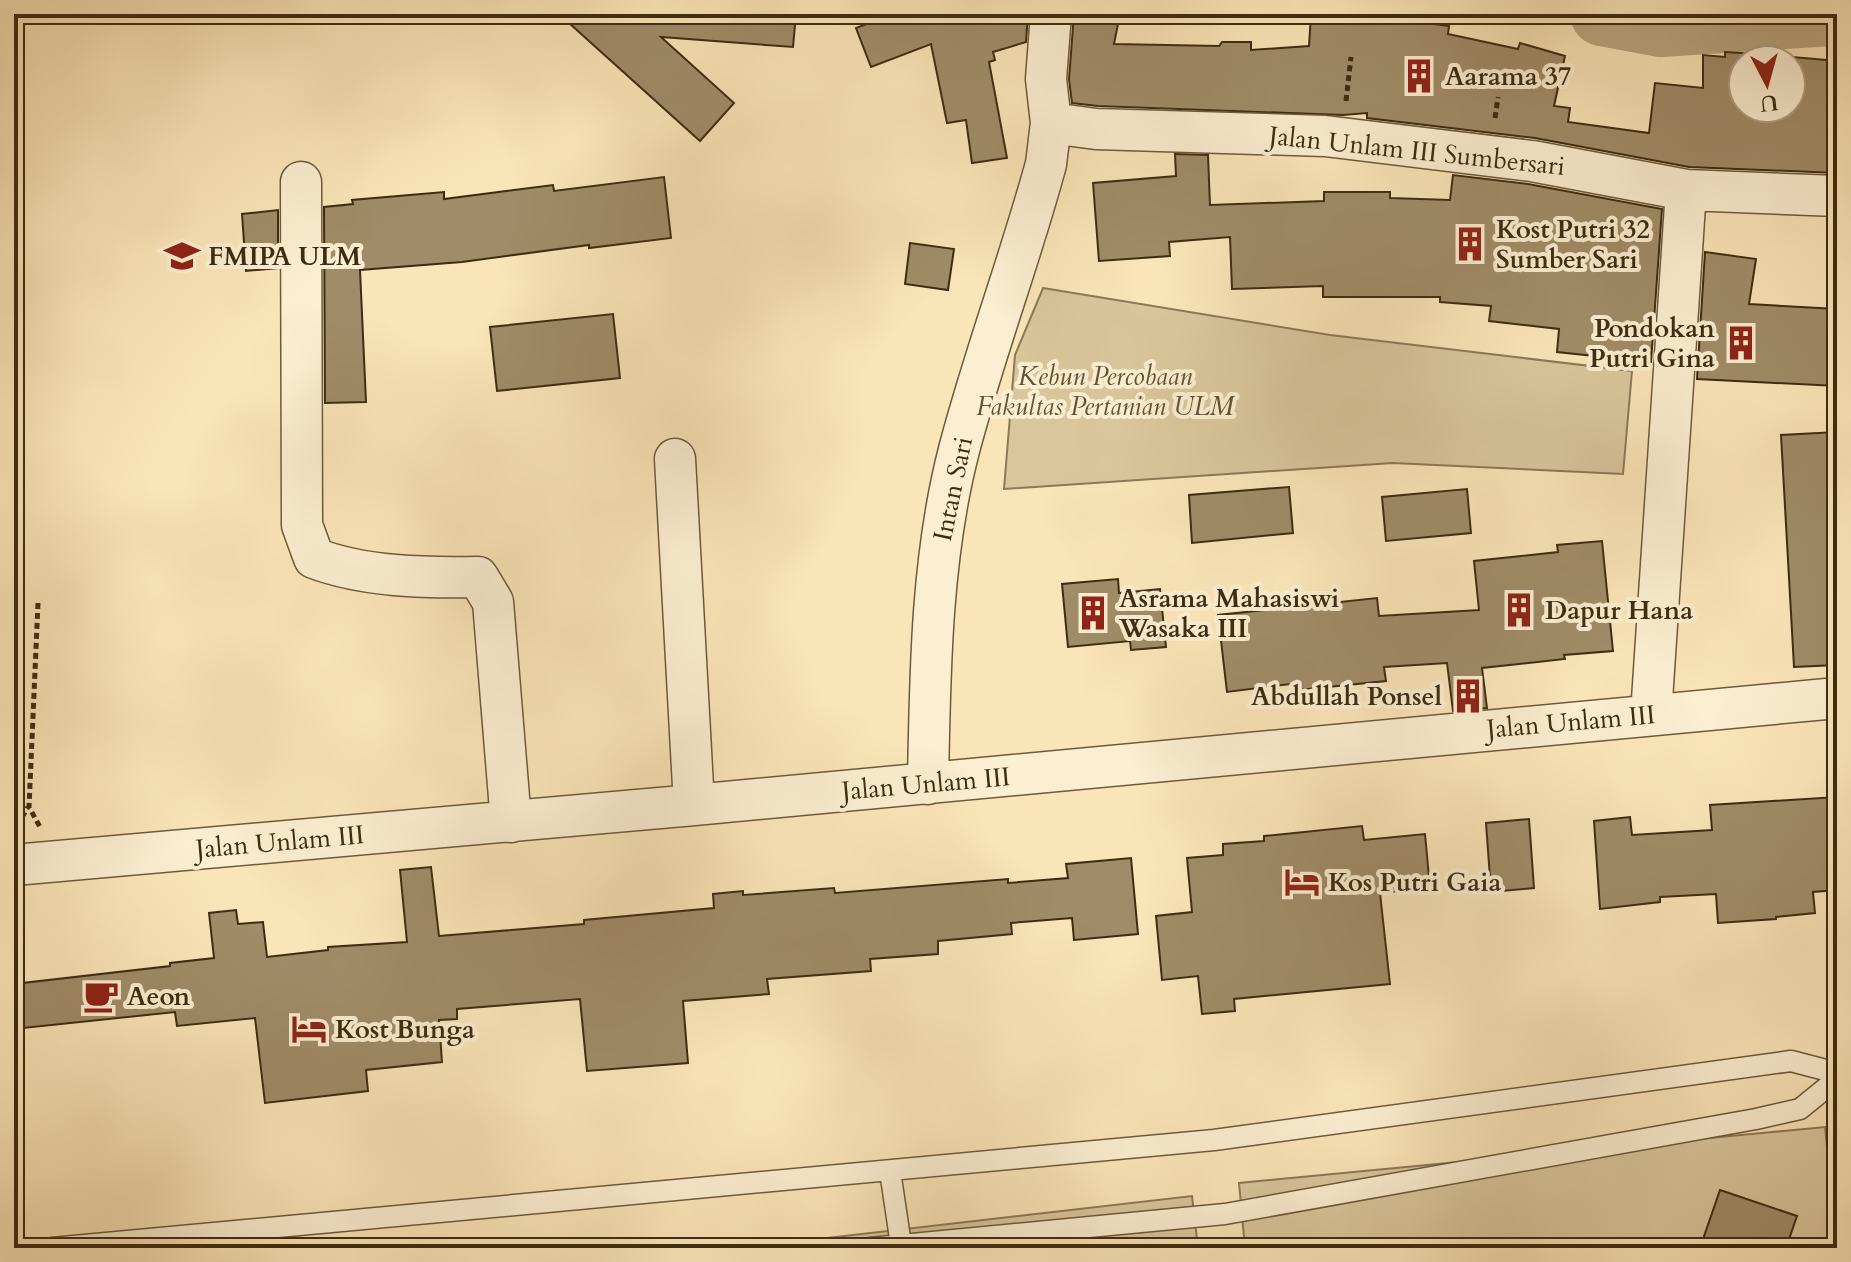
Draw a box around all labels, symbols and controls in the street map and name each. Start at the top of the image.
north arrow [1727,44,1807,124]
building icon: Aarama 37 [1400,57,1438,95]
place label: Aarama 37 [1445,59,1571,94]
text: U [1758,87,1779,119]
street label: Jalan Unlam III Sumbersari [1263,118,1567,184]
place label: Kost Putri 32 Sumber Sari [1496,212,1650,277]
building icon: Kost Putri 32 Sumber Sari [1451,225,1489,263]
school or university icon: FMIPA ULM [163,237,201,275]
place label: FMIPA ULM [208,239,361,274]
place label: Pondokan Putri Gina [1589,311,1715,376]
building icon: Pondokan Putri Gina [1722,324,1760,362]
park label: Kebun Percobaan Fakultas Pertanian ULM [976,359,1236,424]
street label: Intan Sari [925,434,981,544]
place label: Asrama Mahasiswi Wasaka III [1118,581,1339,646]
building icon: Dapur Hana [1500,591,1538,629]
place label: Dapur Hana [1545,593,1693,628]
building icon: Asrama Mahasiswi Wasaka III [1074,594,1112,632]
building icon: Abdullah Ponsel [1449,677,1487,715]
place label: Abdullah Ponsel [1251,679,1442,714]
street label: Jalan Unlam III [1481,697,1657,747]
street label: Jalan Unlam III [836,759,1012,809]
street label: Jalan Unlam III [190,817,366,867]
hotel icon: Kos Putri Gaia [1283,863,1321,901]
place label: Kos Putri Gaia [1328,865,1501,900]
cafe icon: Aeon [82,977,120,1015]
place label: Aeon [127,979,190,1014]
hotel icon: Kost Bunga [290,1010,328,1048]
place label: Kost Bunga [335,1012,475,1047]

